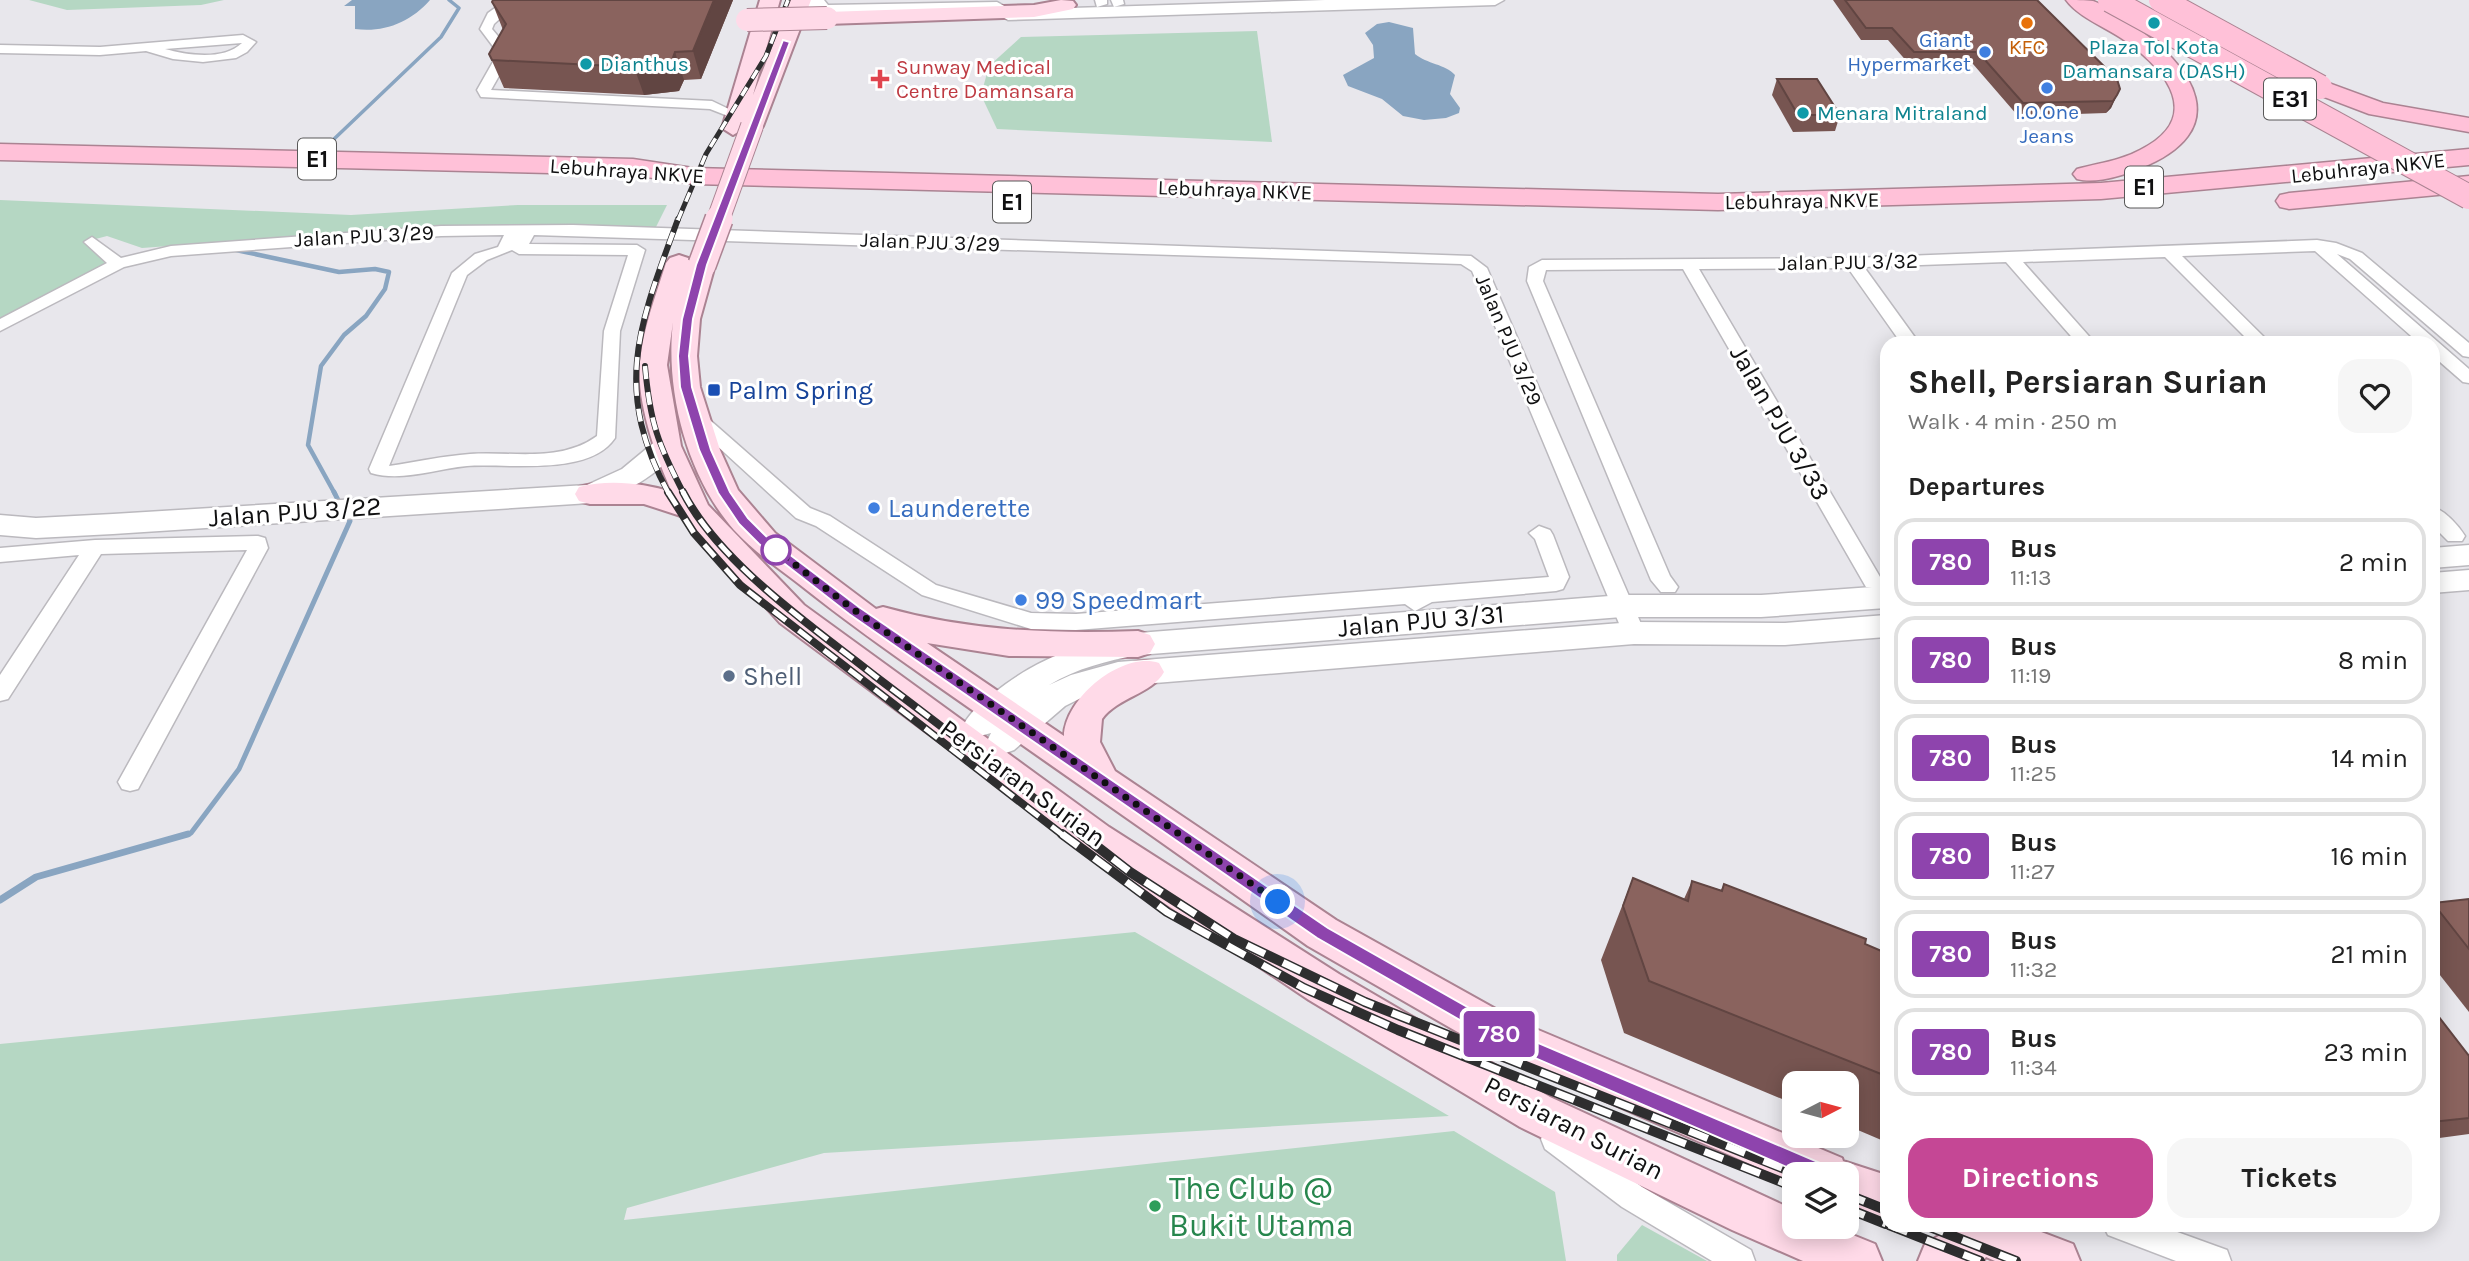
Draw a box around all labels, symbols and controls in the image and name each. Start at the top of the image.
marker: KFC [2019,15,2035,31]
marker: Plaza Tol Kota Damansara (DASH) [2146,15,2162,31]
place label: Giant Hypermarket [1847,28,1971,76]
place label: KFC [2009,35,2045,59]
place label: Plaza Tol Kota Damansara (DASH) [2062,35,2246,83]
marker: Giant Hypermarket [1977,44,1993,60]
place label: Dianthus [600,52,689,76]
place label: Sunway Medical Centre Damansara [896,55,1075,103]
marker: Dianthus [578,56,594,72]
marker: Sunway Medical Centre Damansara [870,69,890,89]
road number: E31 [2264,78,2316,119]
marker: I.O.One Jeans [2039,80,2055,96]
place label: I.O.One Jeans [2015,100,2079,148]
place label: Menara Mitraland [1817,101,1988,125]
marker: Menara Mitraland [1795,105,1811,121]
road number: E1 [298,139,336,180]
street label: Lebuhraya NKVE [2290,148,2446,188]
street label: Lebuhraya NKVE [549,154,705,188]
road number: E1 [2125,167,2163,208]
street label: Lebuhraya NKVE [1157,175,1313,205]
road number: E1 [993,182,1031,222]
street label: Lebuhraya NKVE [1724,188,1880,214]
street label: Jalan PJU 3/29 [294,220,434,252]
street label: Jalan PJU 3/29 [860,228,1000,256]
street label: Jalan PJU 3/32 [1778,249,1918,275]
street label: Jalan PJU 3/29 [1471,271,1547,409]
street label: Jalan PJU 3/33 [1723,340,1837,506]
button: heart [2338,359,2412,433]
text: Shell, Persiaran Surian [1908,363,2268,401]
place label: Palm Spring [728,375,873,406]
marker: Palm Spring [706,382,722,398]
text: Walk · 4 min · 250 m [1908,408,2117,435]
text: Departures [1908,471,2045,502]
street label: Jalan PJU 3/22 [208,491,382,533]
place label: Launderette [888,493,1030,524]
marker: Launderette [866,500,882,516]
text: Bus [2010,533,2057,564]
unlabelled marker [761,535,791,565]
text: 2 min [2339,547,2408,578]
text: 780 [1929,548,1972,576]
text: 11:13 [2010,564,2052,591]
place label: 99 Speedmart [1035,585,1202,616]
marker: 99 Speedmart [1013,592,1029,608]
street label: Jalan PJU 3/31 [1337,598,1505,644]
text: Bus [2010,631,2057,662]
text: 8 min [2338,645,2408,676]
text: 780 [1929,646,1972,674]
place label: Shell [743,661,802,692]
text: 11:19 [2010,662,2051,689]
marker: Shell [721,668,737,684]
street label: Persiaran Surian [934,713,1112,853]
text: Bus [2010,729,2057,760]
text: 14 min [2331,743,2408,774]
text: 780 [1929,744,1972,772]
text: 11:25 [2010,760,2057,787]
text: Bus [2010,827,2057,858]
text: 16 min [2331,841,2408,872]
text: 780 [1929,842,1972,870]
text: 11:27 [2010,858,2055,885]
your location [1260,884,1295,919]
text: Bus [2010,925,2057,956]
text: 21 min [2330,939,2408,970]
text: 780 [1929,940,1972,968]
text: 11:32 [2010,956,2057,983]
line badge: 780 [1459,1011,1539,1057]
text: 780 [1478,1020,1520,1048]
text: Bus [2010,1023,2057,1054]
text: 23 min [2324,1037,2408,1068]
text: 780 [1929,1038,1972,1066]
text: 11:34 [2010,1054,2057,1081]
street label: Persiaran Surian [1479,1069,1669,1187]
north arrow [1782,1071,1858,1148]
map controls [1782,1071,1859,1239]
button: Directions [1908,1138,2153,1218]
button: Tickets [2167,1138,2412,1218]
button: layers [1782,1162,1859,1239]
place label: The Club @ Bukit Utama [1169,1170,1354,1244]
marker: The Club @ Bukit Utama [1147,1198,1163,1214]

